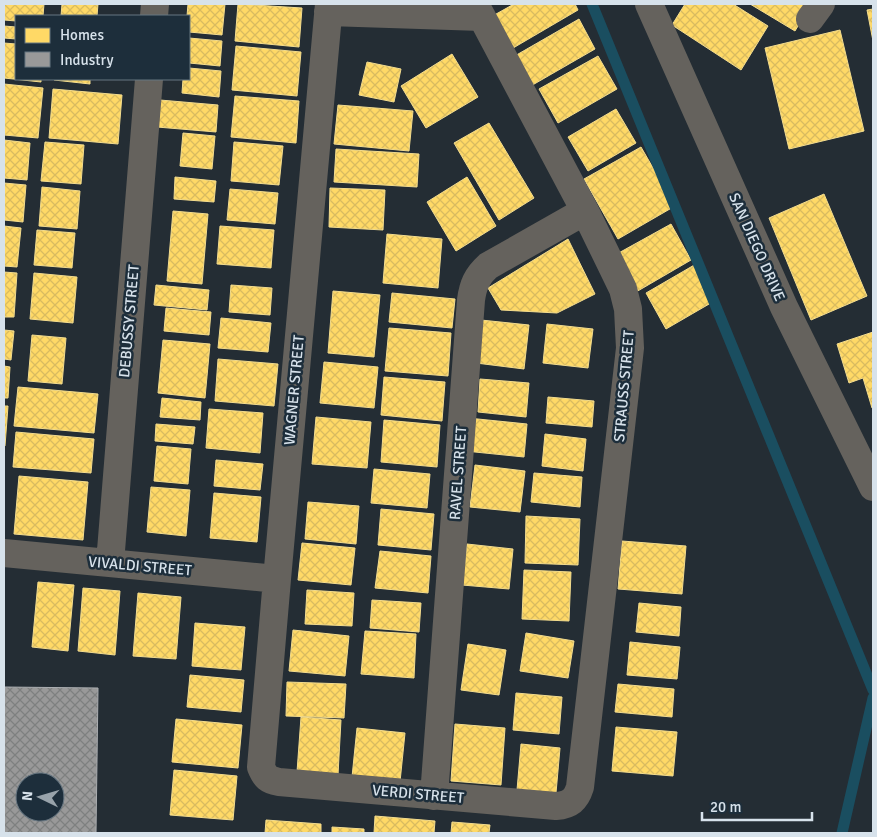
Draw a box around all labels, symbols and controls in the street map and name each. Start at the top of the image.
legend [15,15,190,80]
text: Homes [60,26,104,44]
text: Industry [60,51,113,69]
street label: SAN DIEGO DRIVE [725,190,789,304]
street label: DEBUSSY STREET [115,263,143,378]
street label: STRAUSS STREET [610,329,638,443]
street label: WAGNER STREET [280,333,308,446]
street label: RAVEL STREET [446,425,470,521]
street label: VIVALDI STREET [87,553,193,580]
north arrow [15,772,65,822]
street label: VERDI STREET [371,781,465,807]
text: N [19,790,36,802]
scale bar [702,790,812,822]
text: 20 m [710,798,741,816]

